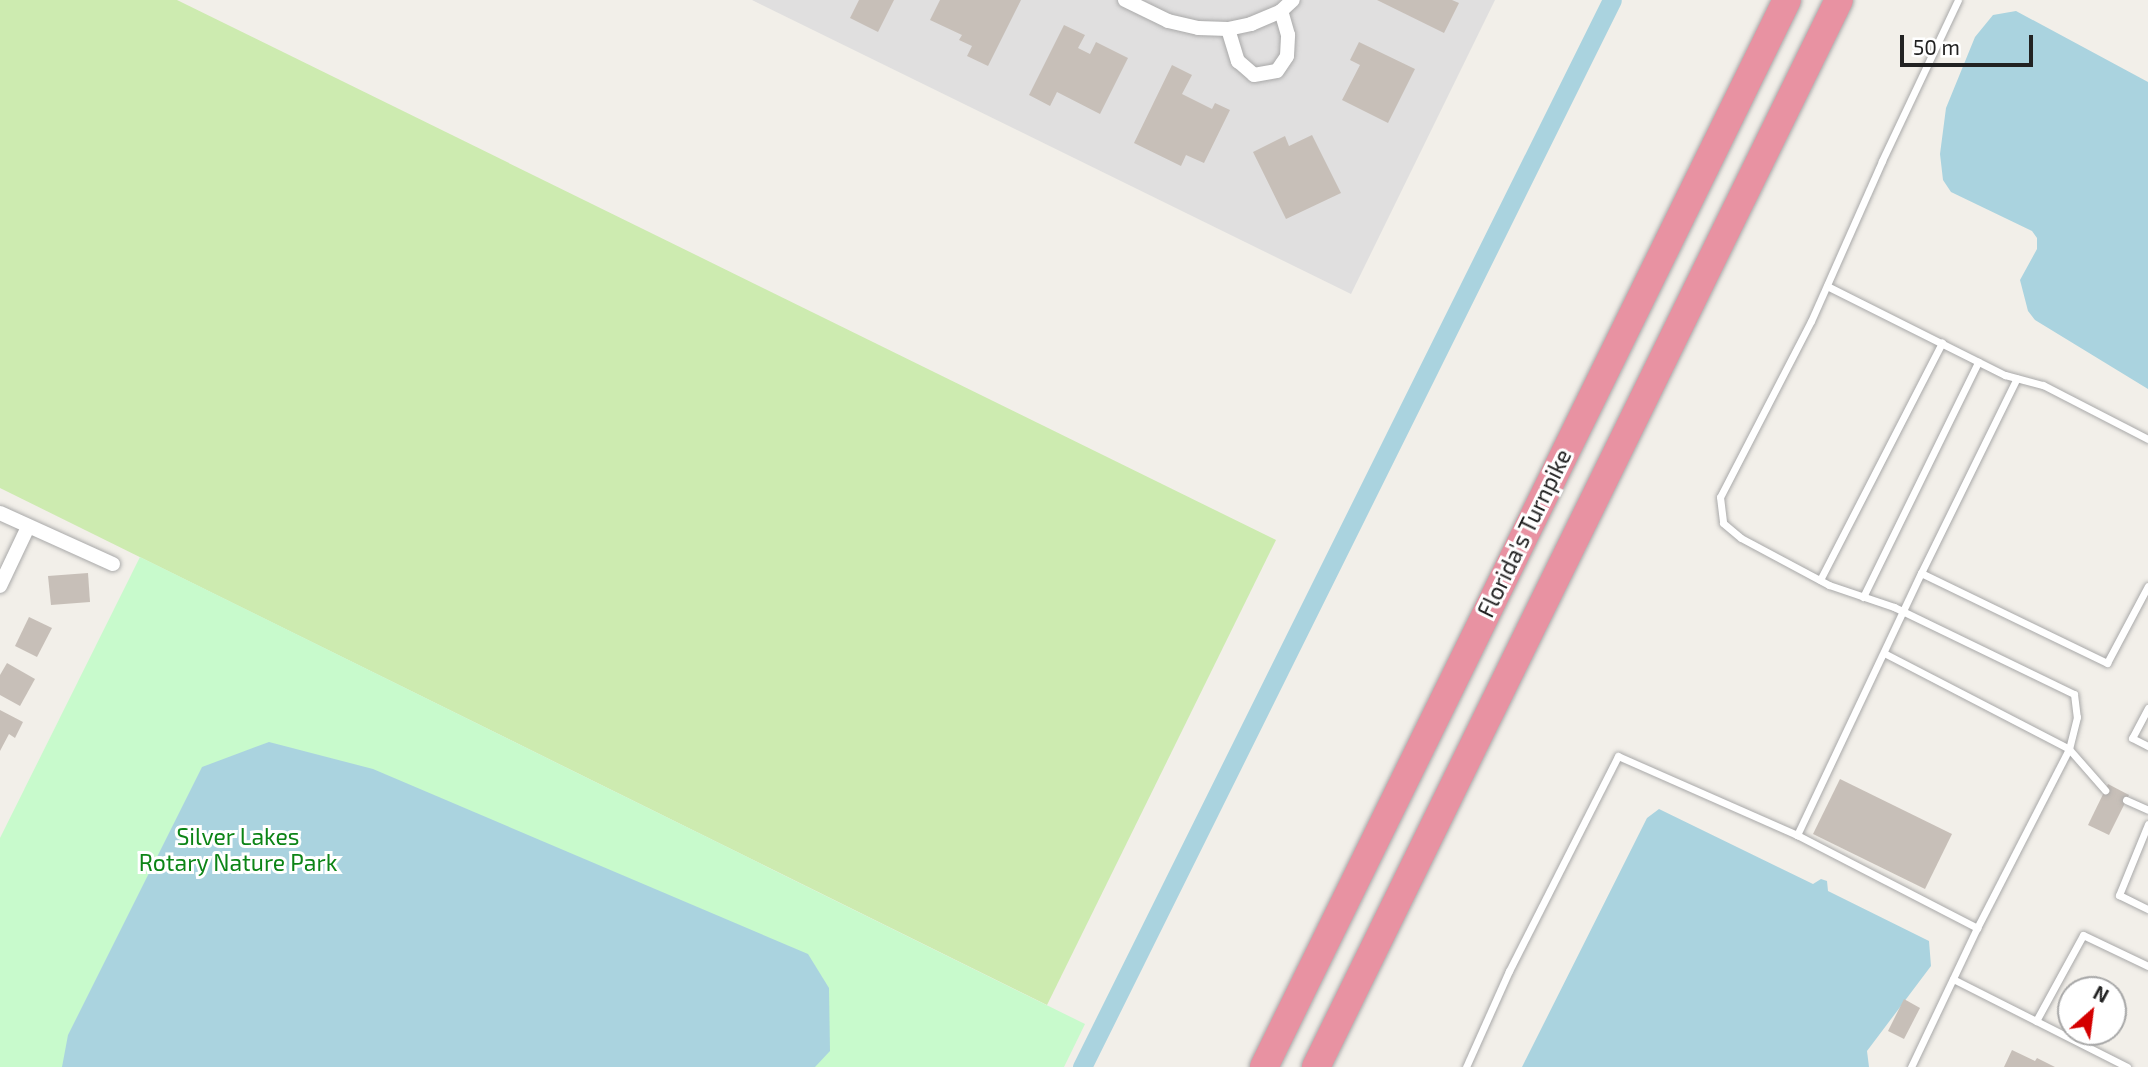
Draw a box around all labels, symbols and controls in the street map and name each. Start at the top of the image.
scale bar [1903,21,2036,65]
text: 50 m [1913,34,1960,59]
street label: Florida's Turnpike [1471,444,1577,622]
park label: Silver Lakes Rotary Nature Park [138,822,338,876]
north arrow [2057,976,2127,1046]
text: N [2090,980,2113,1007]

